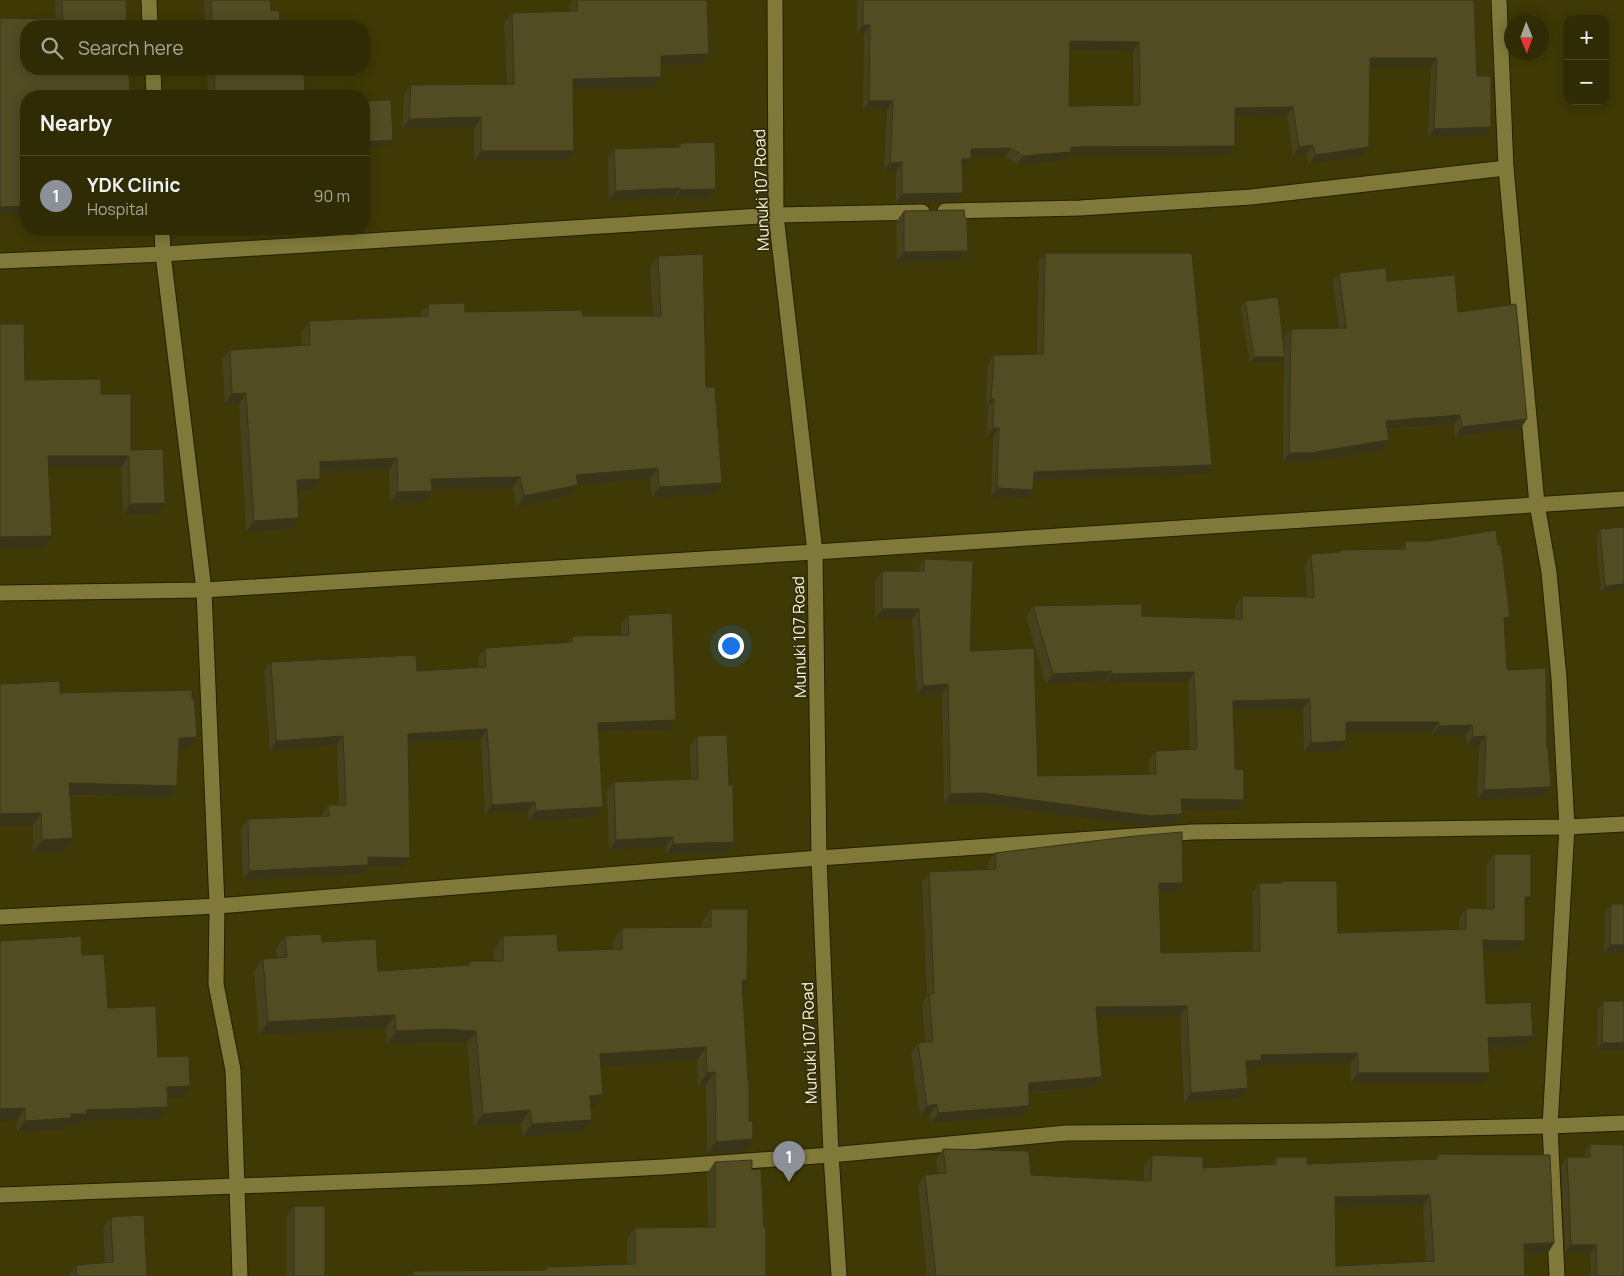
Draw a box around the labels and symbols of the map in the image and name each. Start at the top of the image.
north arrow [1504,15,1549,60]
street label: Munuki 107 Road [748,129,774,251]
street label: Munuki 107 Road [787,576,811,698]
your location [718,633,744,659]
street label: Munuki 107 Road [796,982,822,1104]
pin: 1 [773,1141,805,1182]

